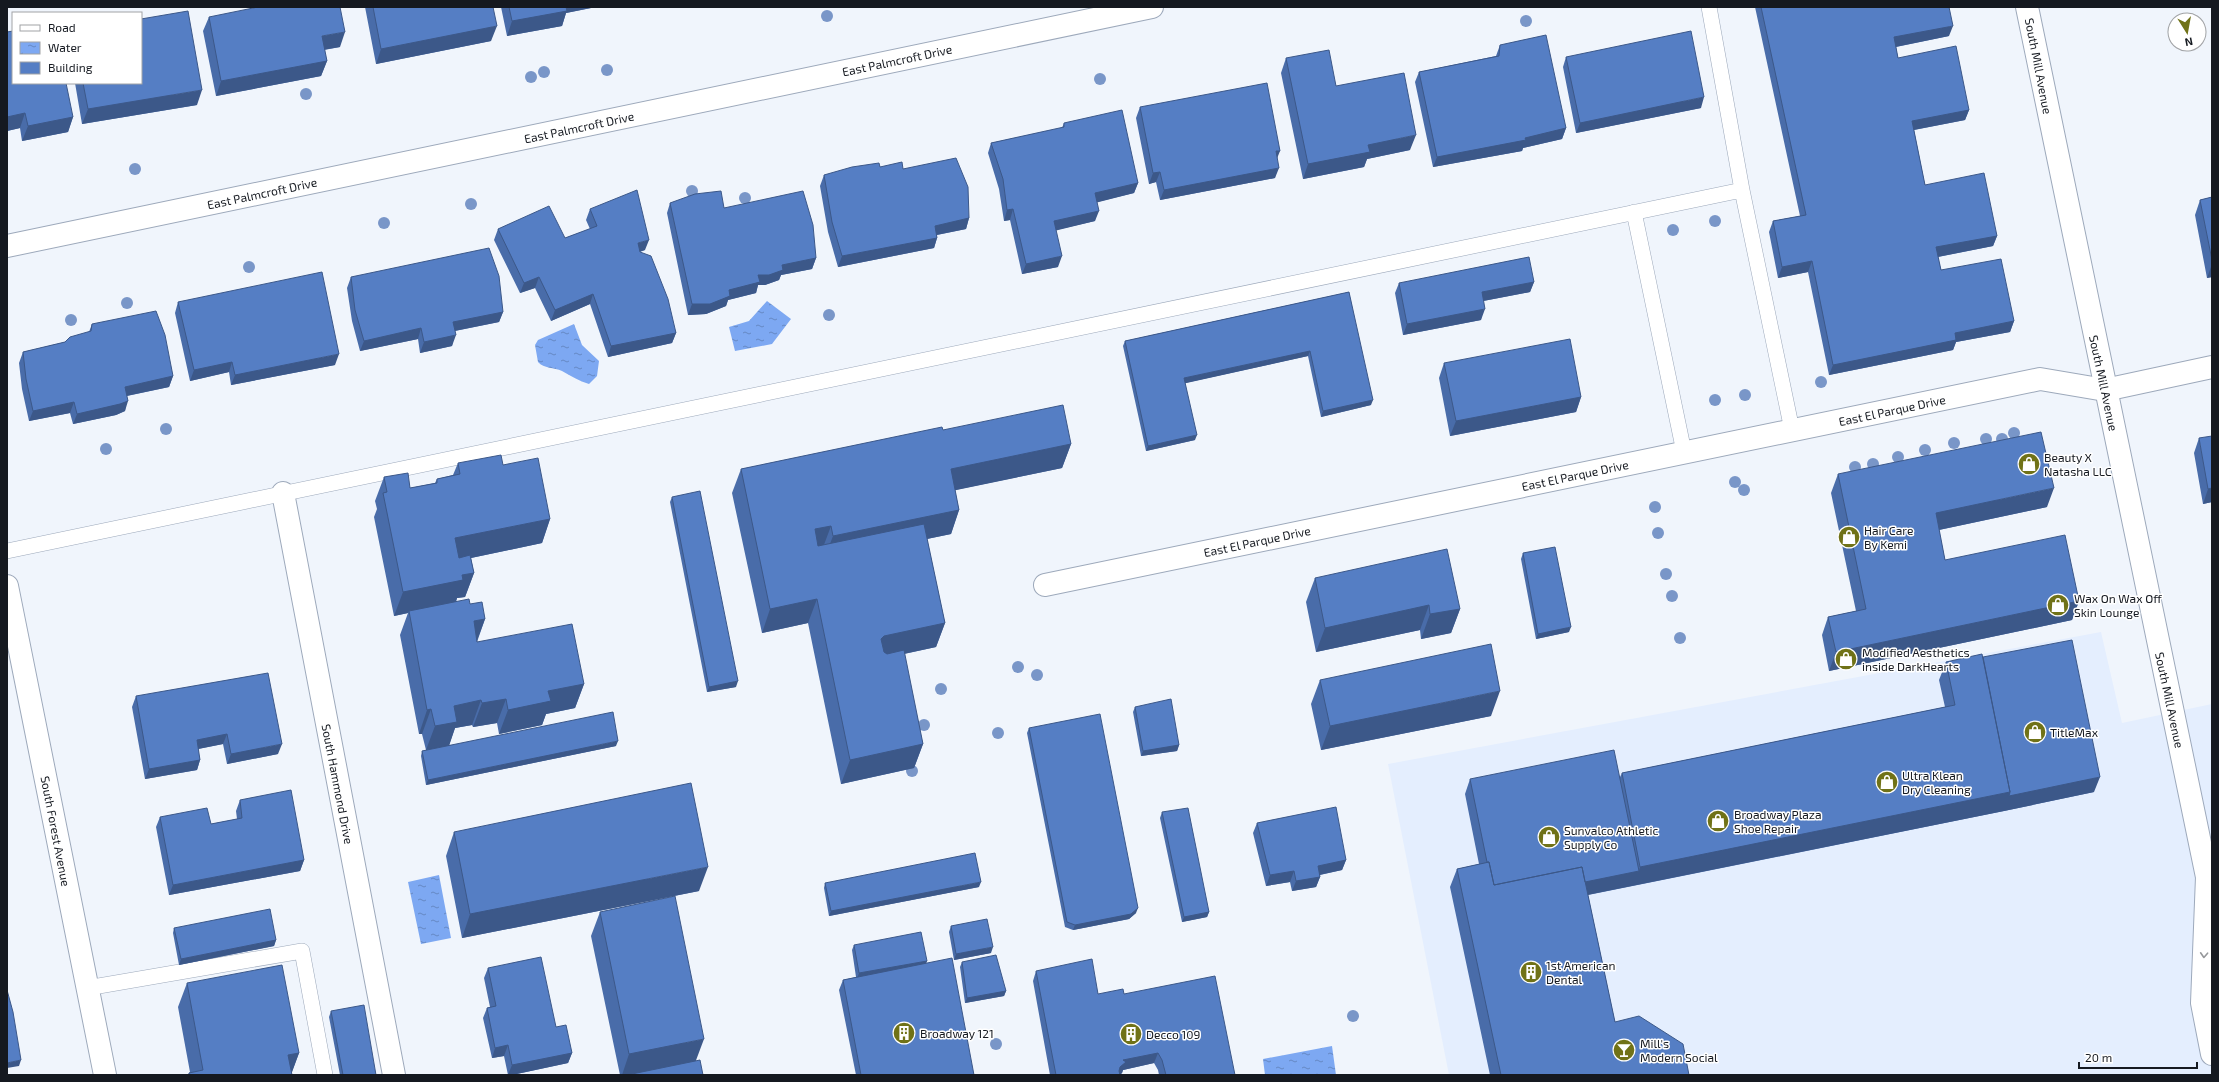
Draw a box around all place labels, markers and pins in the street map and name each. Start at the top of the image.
place label: Beauty X Natasha LLC [2044,450,2112,478]
shop icon: Beauty X Natasha LLC [2016,451,2042,477]
place label: Hair Care By Kemi [1864,523,1913,551]
shop icon: Hair Care By Kemi [1836,524,1862,550]
place label: Wax On Wax Off Skin Lounge [2074,591,2162,619]
shop icon: Wax On Wax Off Skin Lounge [2045,592,2071,618]
place label: Modified Aesthetics inside DarkHearts [1862,645,1970,673]
shop icon: Modified Aesthetics inside DarkHearts [1833,646,1859,672]
shop icon: TitleMax [2022,719,2048,745]
place label: TitleMax [2050,725,2099,739]
place label: Ultra Klean Dry Cleaning [1902,768,1971,796]
shop icon: Ultra Klean Dry Cleaning [1874,769,1900,795]
place label: Broadway Plaza Shoe Repair [1734,807,1822,835]
shop icon: Broadway Plaza Shoe Repair [1705,808,1731,834]
place label: Sunvalco Athletic Supply Co [1564,823,1658,851]
shop icon: Sunvalco Athletic Supply Co [1536,824,1562,850]
place label: 1st American Dental [1546,958,1615,986]
building icon: 1st American Dental [1518,959,1544,985]
building icon: Broadway 121 [891,1020,917,1046]
building icon: Decco 109 [1118,1021,1144,1047]
place label: Broadway 121 [920,1026,994,1040]
place label: Decco 109 [1146,1027,1200,1041]
place label: Mill's Modern Social [1640,1036,1718,1064]
bar icon: Mill's Modern Social [1611,1037,1637,1063]

